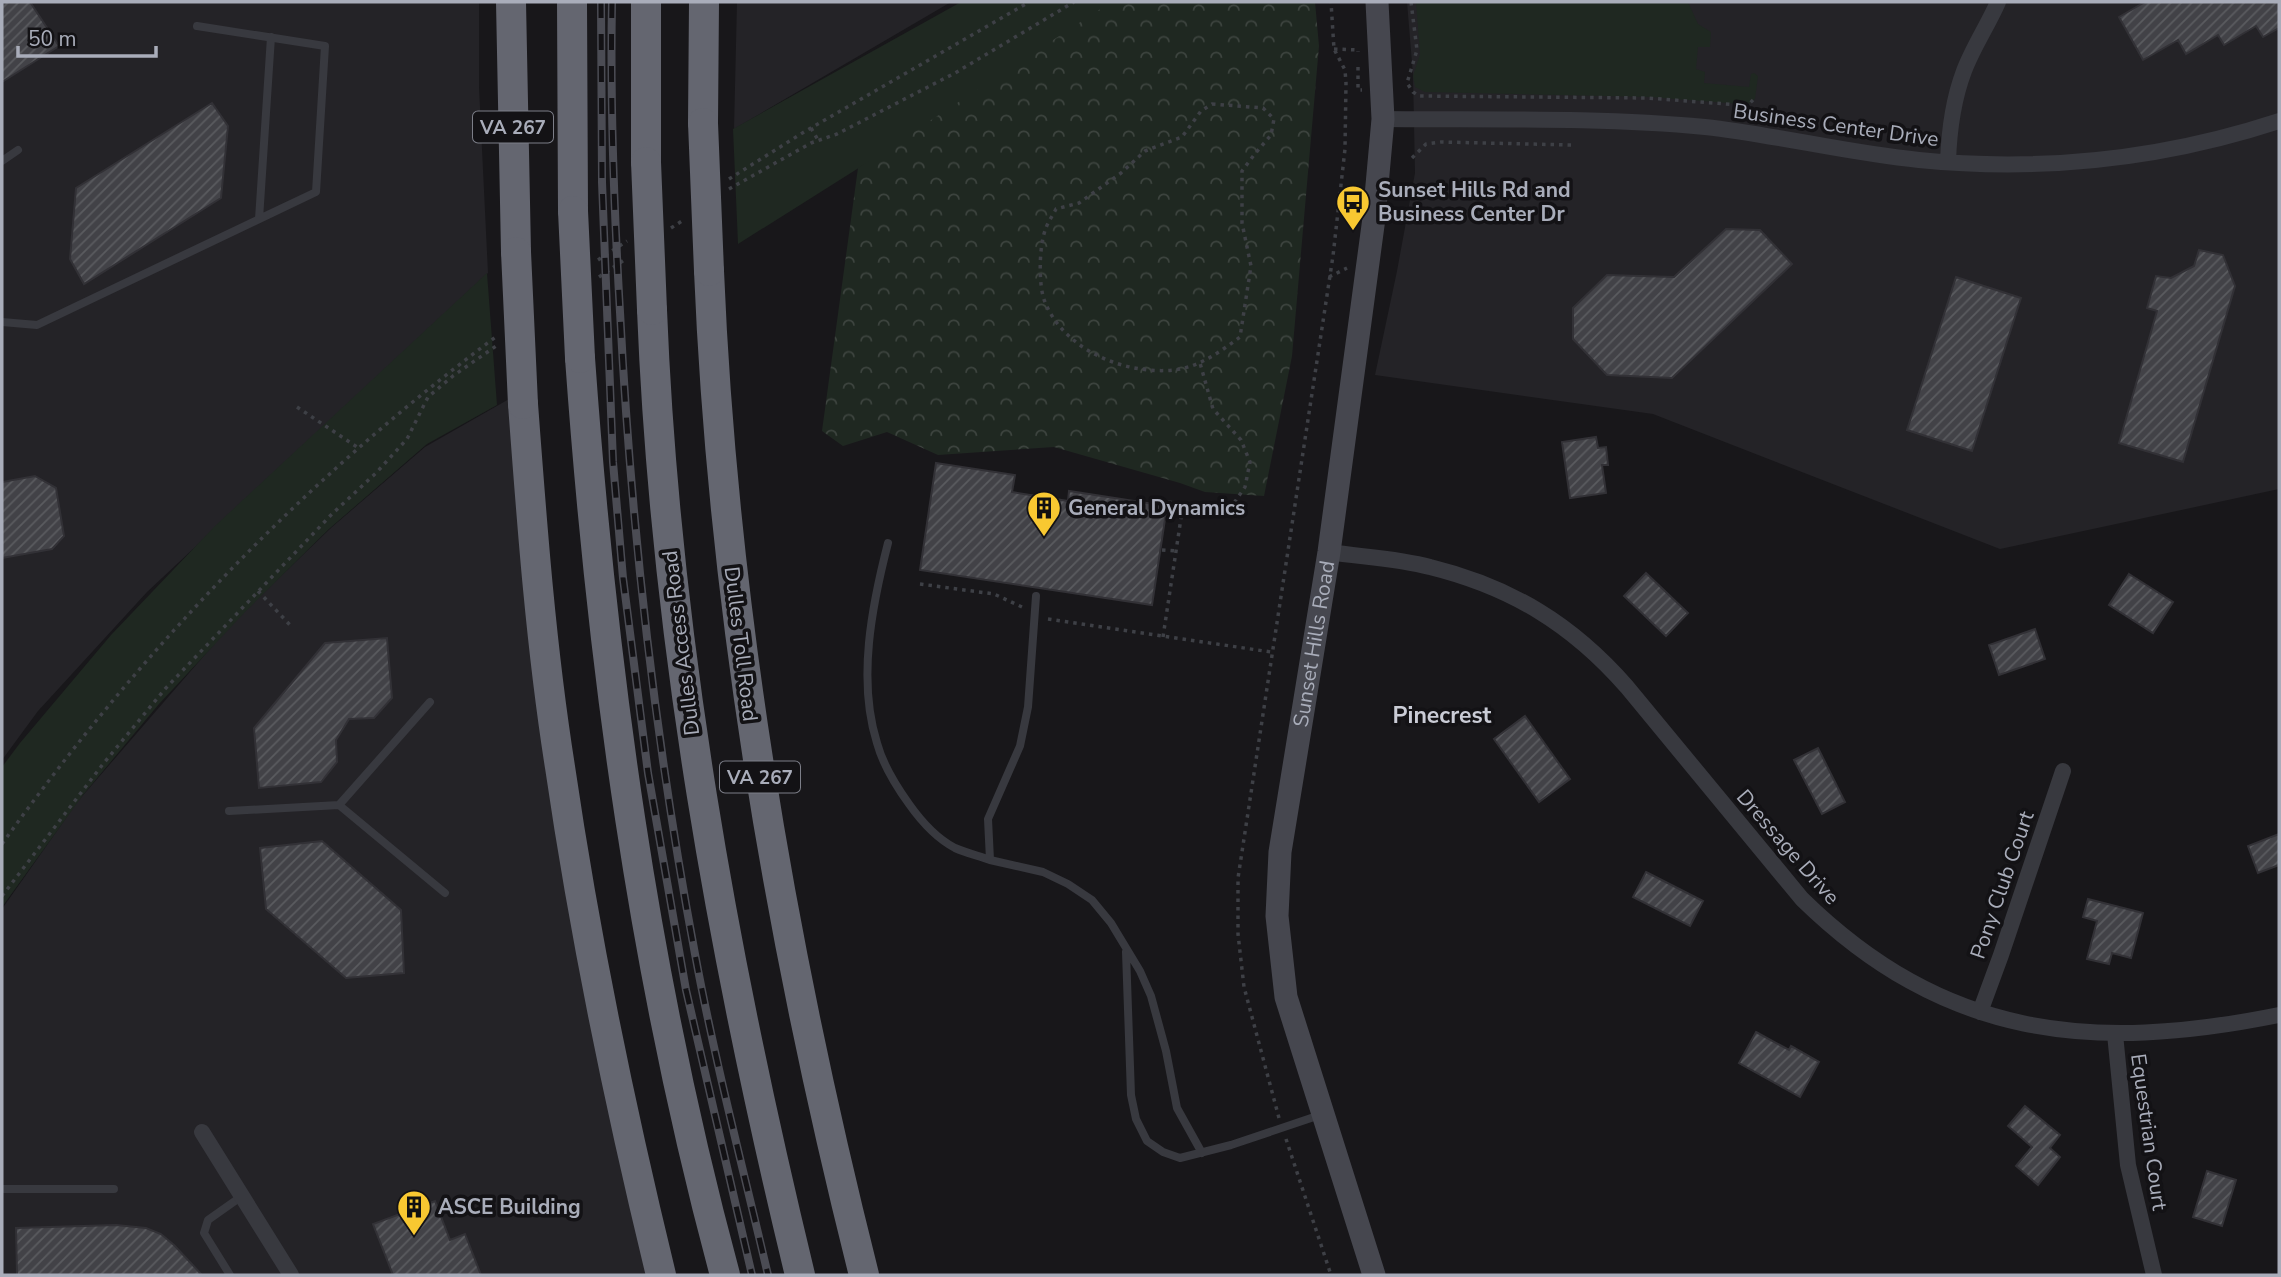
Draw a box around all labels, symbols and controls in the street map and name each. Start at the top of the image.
scale bar [18,14,156,58]
text: 50 m [28,25,77,53]
street label: Business Center Drive [1731,97,1941,153]
road number: VA 267 [473,111,553,142]
place label: Sunset Hills Rd and Business Center Dr [1378,176,1571,228]
bus stop icon: Sunset Hills Rd and Business Center Dr [1334,183,1372,232]
building icon: General Dynamics [1025,489,1063,538]
place label: General Dynamics [1068,494,1245,522]
street label: Dulles Access Road [656,549,706,737]
street label: Sunset Hills Road [1287,559,1341,729]
street label: Dulles Toll Road [718,565,764,723]
district label: Pinecrest [1393,700,1492,731]
road number: VA 267 [720,762,800,792]
street label: Dressage Drive [1730,783,1846,911]
street label: Pony Club Court [1964,807,2041,963]
street label: Equestrian Court [2124,1052,2174,1213]
building icon: ASCE Building [395,1188,433,1237]
place label: ASCE Building [438,1193,581,1221]

